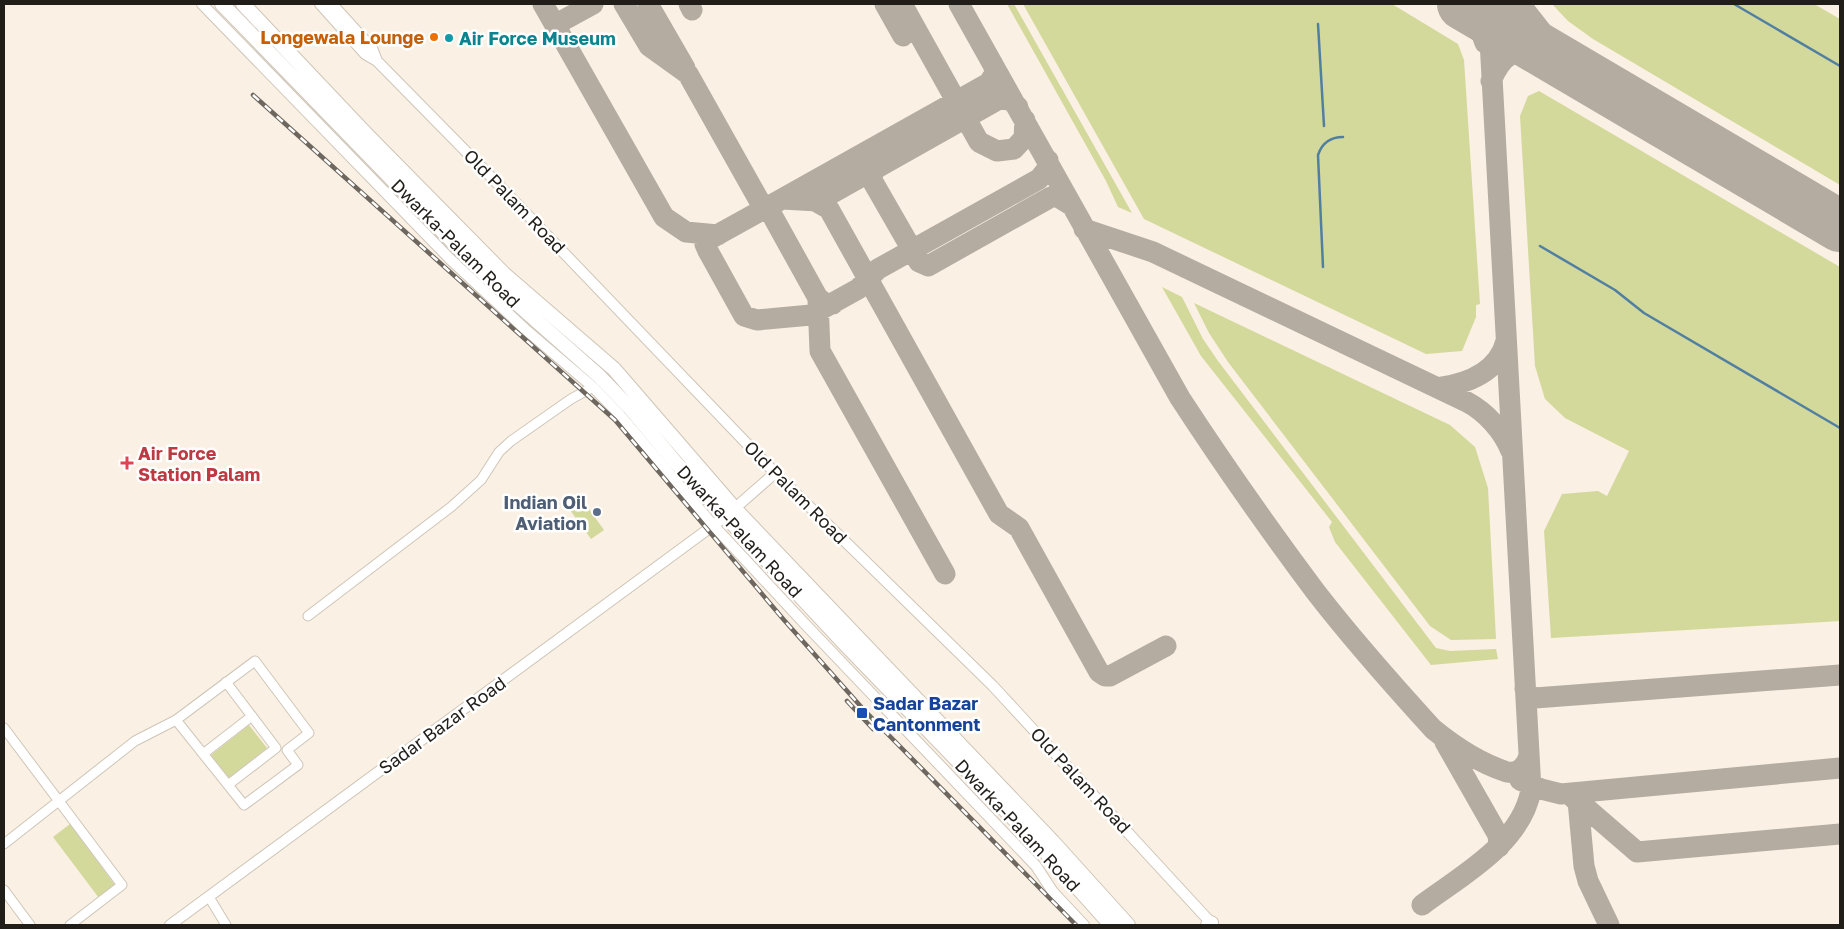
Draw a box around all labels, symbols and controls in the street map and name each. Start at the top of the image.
place label: Longewala Lounge [260,26,424,48]
place label: Air Force Museum [459,27,616,49]
marker: Longewala Lounge [428,31,440,43]
marker: Air Force Museum [443,32,455,44]
street label: Old Palam Road [460,144,570,258]
street label: Dwarka-Palam Road [387,174,525,312]
street label: Old Palam Road [740,436,852,548]
place label: Air Force Station Palam [138,442,260,485]
marker: Air Force Station Palam [120,456,134,470]
street label: Dwarka-Palam Road [673,460,807,602]
place label: Indian Oil Aviation [503,491,587,534]
marker: Indian Oil Aviation [591,506,603,518]
street label: Sadar Bazar Road [374,672,510,778]
place label: Sadar Bazar Cantonment [873,692,980,735]
marker: Sadar Bazar Cantonment [855,706,869,720]
street label: Old Palam Road [1026,723,1136,837]
street label: Dwarka-Palam Road [951,754,1085,896]

